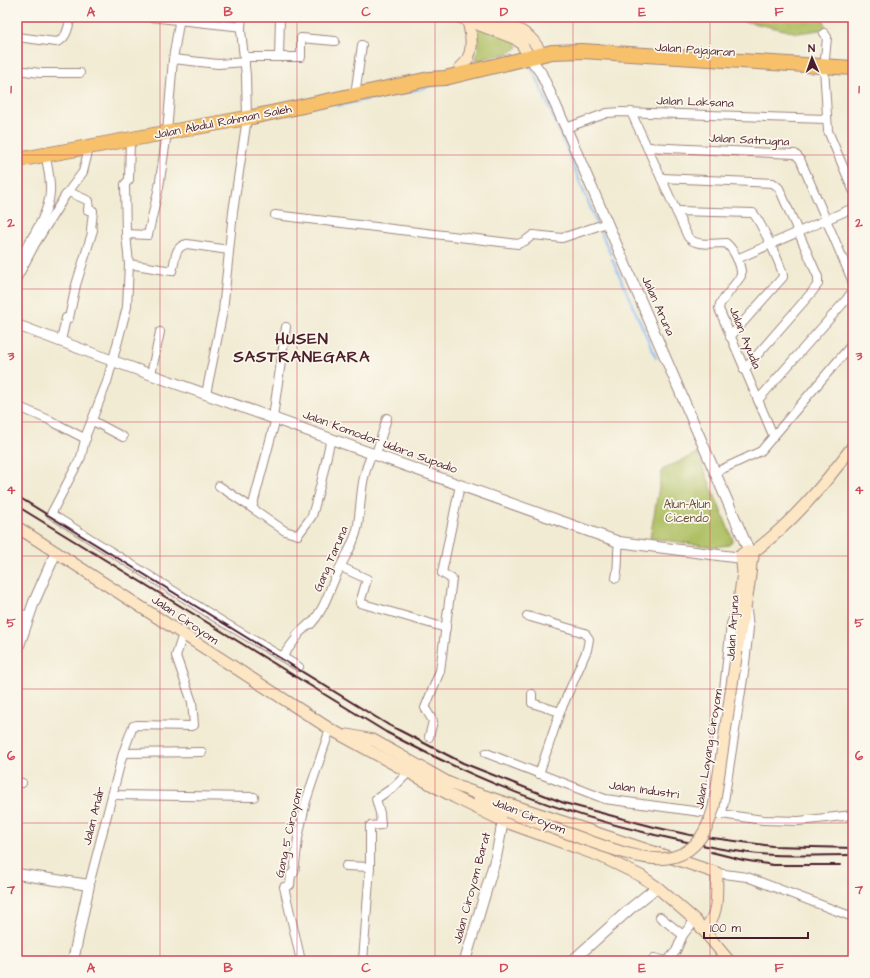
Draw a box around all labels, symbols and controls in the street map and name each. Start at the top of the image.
text: A [87,3,96,21]
text: B [223,3,233,21]
text: C [361,3,371,21]
text: D [500,3,509,21]
text: E [638,3,646,21]
text: F [774,3,784,21]
north arrow [792,38,832,78]
street label: Jalan Pajajaran [654,39,736,61]
text: N [808,41,815,56]
text: 1 [10,80,12,98]
text: 1 [858,80,860,98]
street label: Jalan Laksana [656,92,734,112]
street label: Jalan Abdul Rahman Saleh [153,100,293,144]
street label: Jalan Satrugna [708,129,790,152]
text: 2 [6,214,15,232]
text: 2 [854,214,863,232]
street label: Jalan Aruna [637,273,679,339]
street label: Jalan Ayudia [724,304,765,372]
district label: HUSEN SASTRANEGARA [233,328,370,368]
text: 3 [7,347,15,365]
text: 3 [855,347,863,365]
street label: Jalan Komodor Udara Supadio [300,406,460,478]
text: 4 [7,481,16,499]
text: 4 [855,481,864,499]
park label: Alun-Alun Cicendo [663,496,711,527]
street label: Gang Taruna [310,524,353,595]
street label: Jalan Ciroyom [148,591,222,650]
street label: Jalan Arjuna [722,595,744,661]
text: 5 [6,614,16,632]
text: 5 [854,614,864,632]
street label: Jalan Layang Ciroyom [691,687,728,811]
text: 6 [7,747,16,765]
text: 6 [855,747,864,765]
street label: Jalan Industri [608,777,680,803]
street label: Jalan Andir [79,785,110,847]
street label: Gang 5 Ciroyom [271,786,308,880]
street label: Jalan Ciroyom [489,794,569,840]
street label: Jalan Ciroyom Barat [449,830,496,946]
text: 7 [6,881,16,899]
text: 7 [854,881,864,899]
scale bar [704,914,808,940]
text: 100 m [710,920,741,937]
text: A [87,959,96,977]
text: B [223,959,233,977]
text: C [361,959,371,977]
text: D [500,959,509,977]
text: E [638,959,646,977]
text: F [774,959,784,977]

